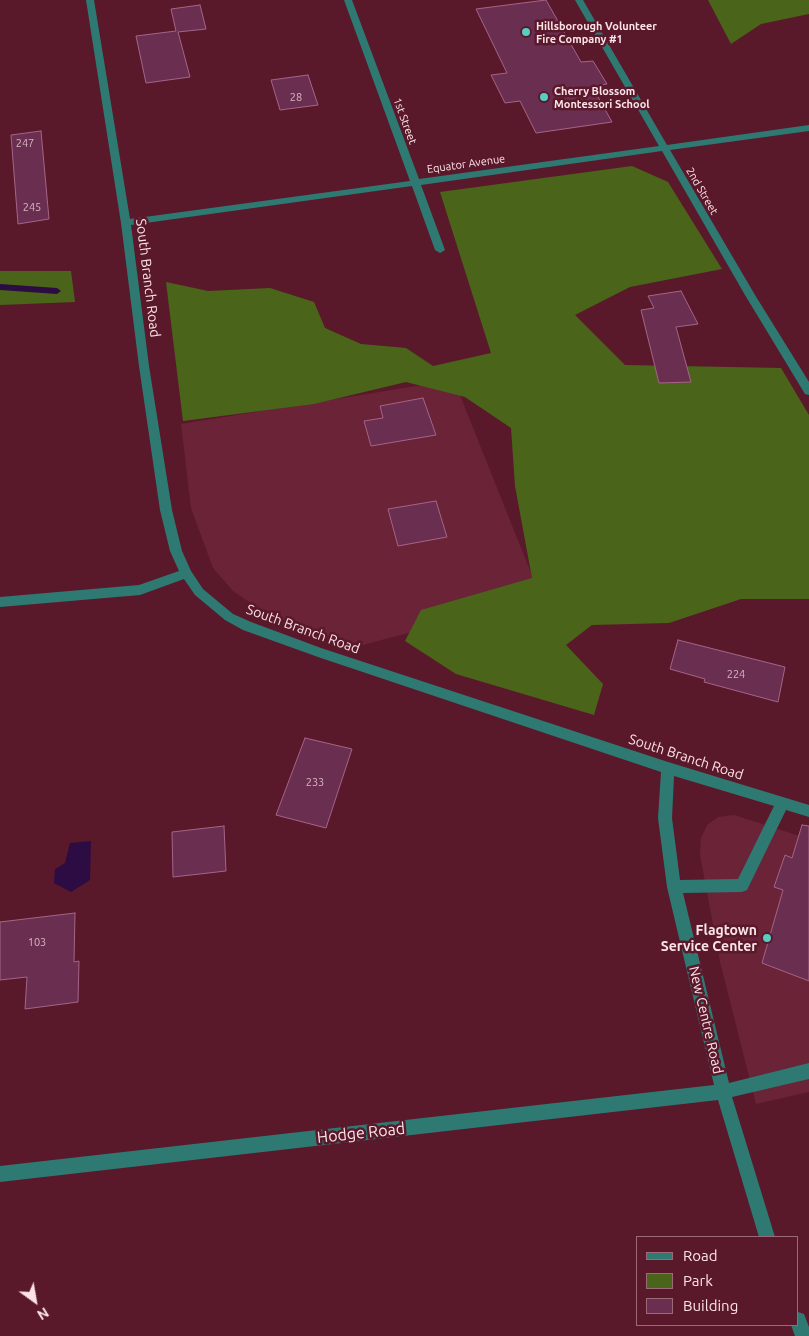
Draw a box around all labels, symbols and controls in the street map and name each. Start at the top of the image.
place label: Hillsborough Volunteer Fire Company #1 [536,19,657,45]
marker: Hillsborough Volunteer Fire Company #1 [520,26,532,38]
place label: Cherry Blossom Montessori School [554,84,650,110]
house number: 28 [290,90,302,104]
marker: Cherry Blossom Montessori School [538,91,550,103]
street label: 1st Street [390,96,420,146]
house number: 247 [16,136,34,150]
street label: Equator Avenue [426,152,506,176]
street label: 2nd Street [683,165,721,217]
house number: 245 [23,200,41,214]
street label: South Branch Road [132,218,164,338]
street label: South Branch Road [244,601,362,657]
house number: 224 [727,667,745,681]
street label: South Branch Road [627,731,745,783]
house number: 233 [306,775,324,789]
place label: Flagtown Service Center [661,922,757,954]
marker: Flagtown Service Center [761,932,773,944]
house number: 103 [28,935,46,949]
street label: New Centre Road [685,964,727,1076]
street label: Hodge Road [316,1119,406,1147]
legend [636,1236,799,1326]
text: Road [683,1247,718,1264]
text: Park [683,1272,713,1289]
north arrow [10,1276,60,1326]
text: Building [683,1297,738,1314]
text: N [34,1304,52,1323]

